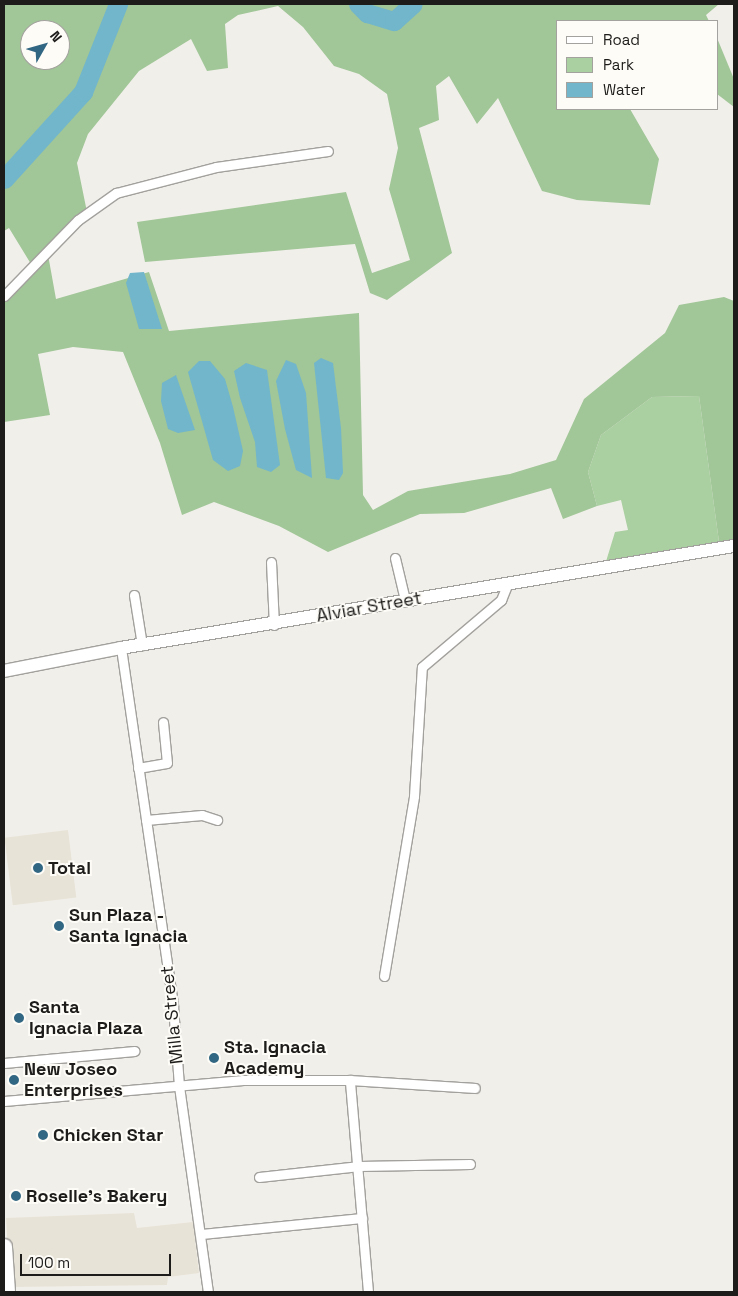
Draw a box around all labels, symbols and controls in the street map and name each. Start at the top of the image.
north arrow [20,20,70,70]
legend [556,20,718,110]
text: N [46,27,66,46]
text: Road [603,30,640,49]
text: Park [603,55,634,74]
text: Water [603,80,645,99]
street label: Alviar Street [315,587,423,627]
place label: Total [48,857,91,879]
marker: Total [32,862,44,874]
place label: Sun Plaza - Santa Ignacia [69,905,188,948]
marker: Sun Plaza - Santa Ignacia [53,920,65,932]
street label: Milla Street [156,965,188,1065]
place label: Santa Ignacia Plaza [29,997,143,1040]
marker: Santa Ignacia Plaza [13,1012,25,1024]
place label: Sta. Ignacia Academy [224,1037,327,1080]
marker: Sta. Ignacia Academy [208,1052,220,1064]
place label: New Joseo Enterprises [24,1059,123,1102]
marker: New Joseo Enterprises [8,1074,20,1086]
place label: Chicken Star [53,1124,163,1146]
marker: Chicken Star [37,1129,49,1141]
place label: Roselle's Bakery [26,1185,167,1207]
marker: Roselle's Bakery [10,1190,22,1202]
scale bar [22,1244,174,1276]
text: 100 m [28,1253,70,1272]

